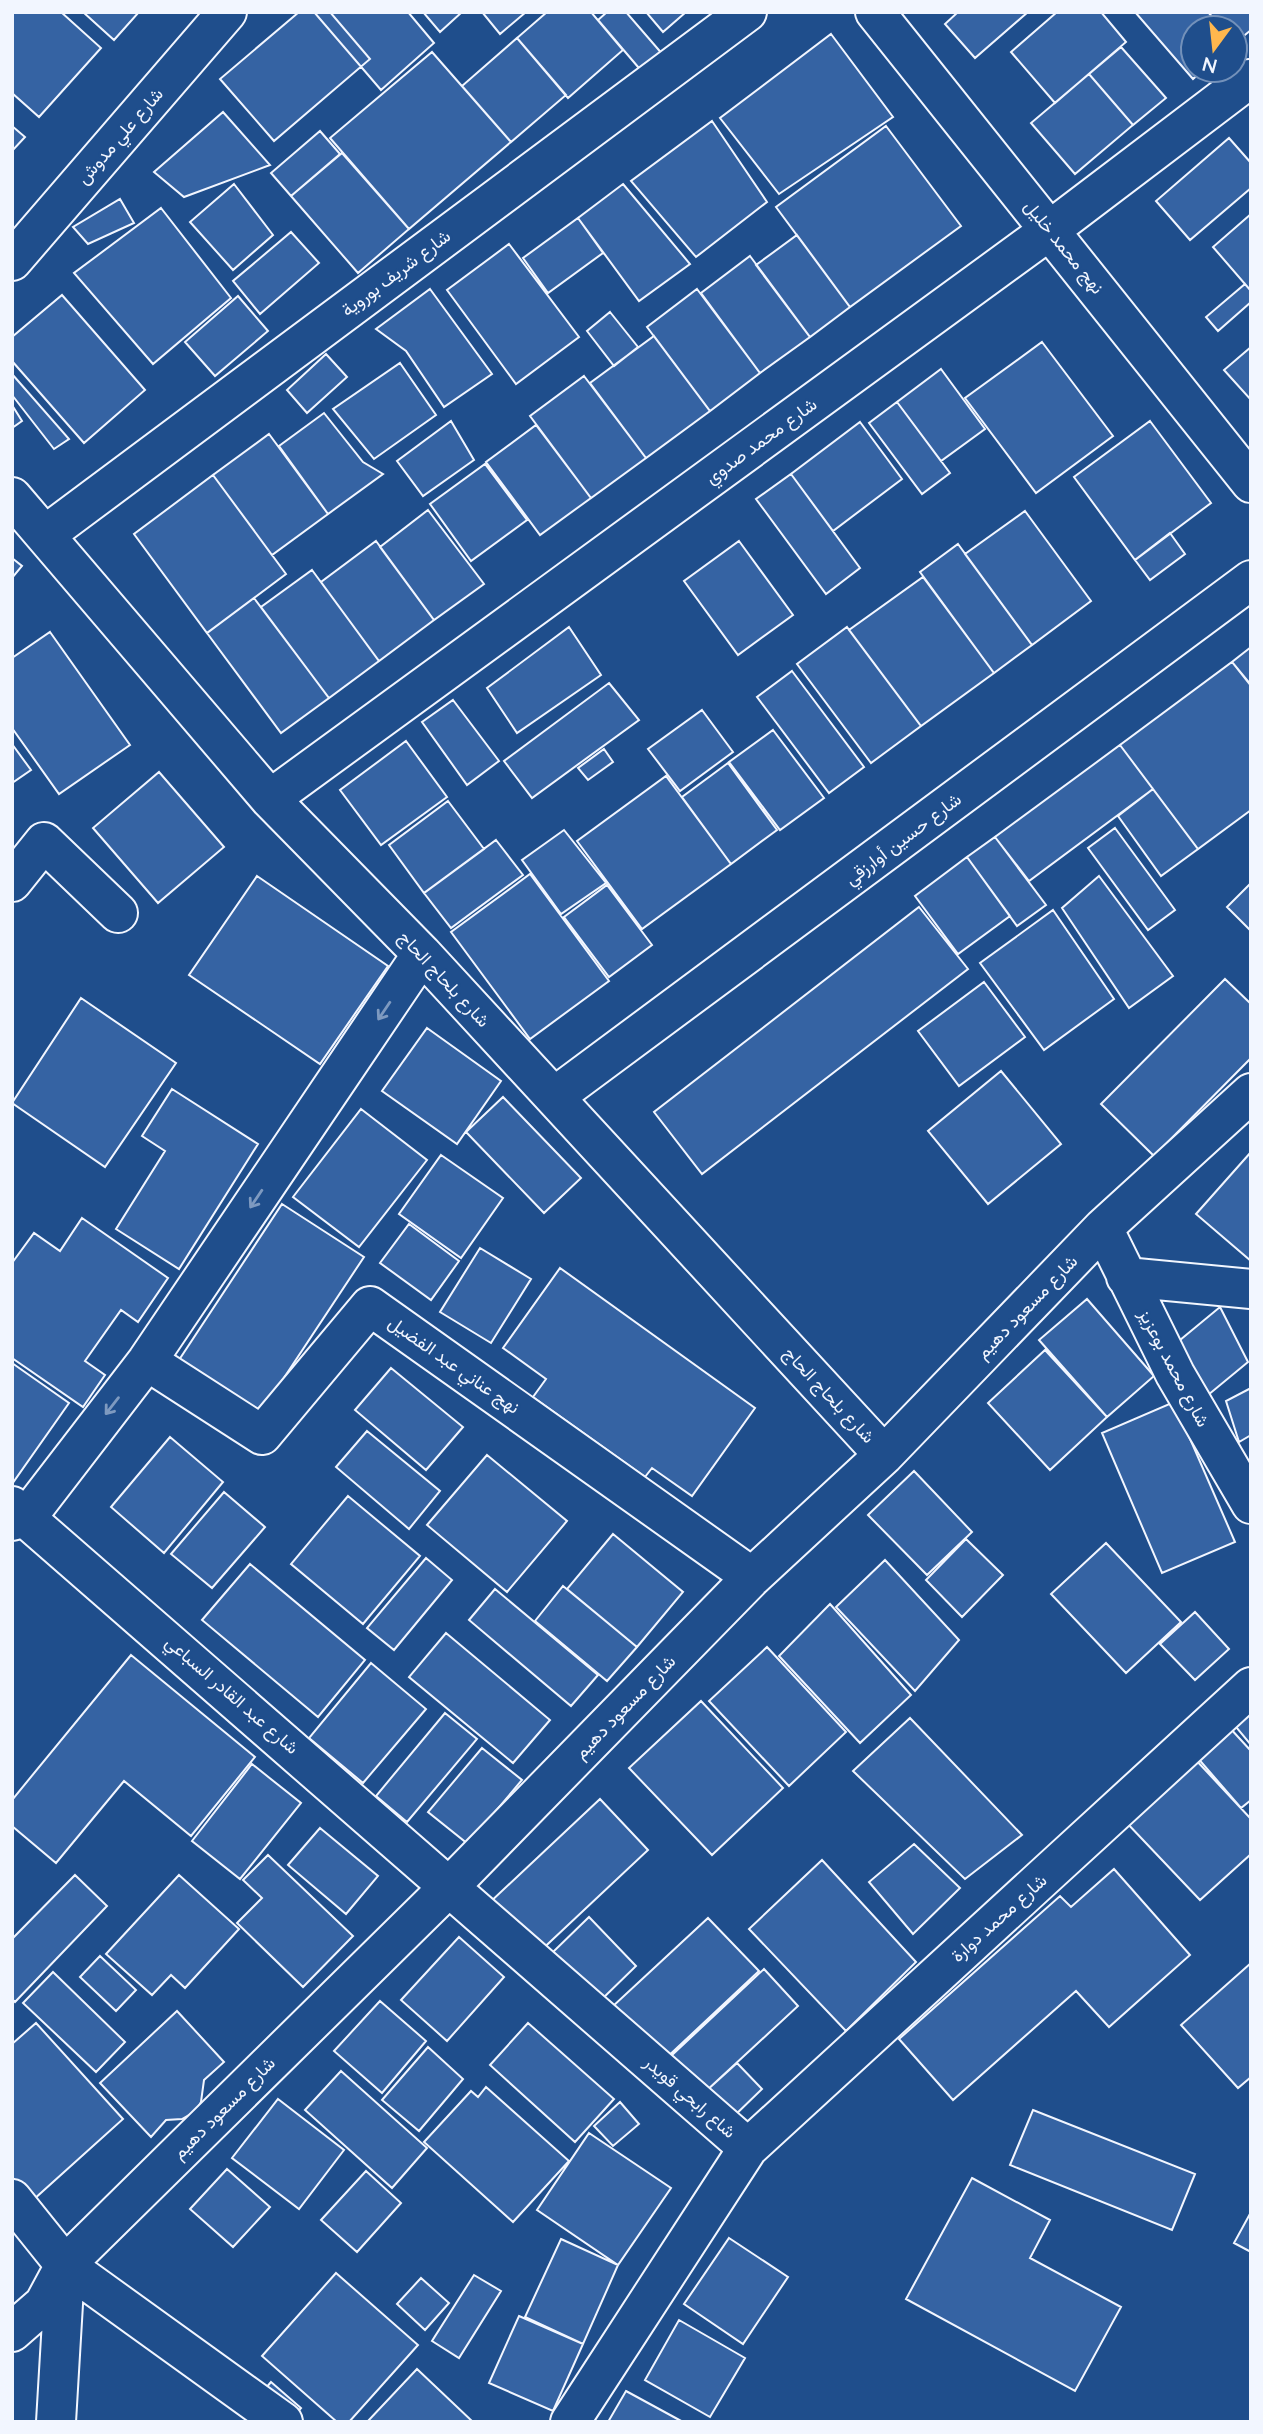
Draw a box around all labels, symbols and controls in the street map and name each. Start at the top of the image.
north arrow [1179,14,1249,84]
text: N [1199,53,1220,79]
street label: شارع علي مدوش [71,83,171,191]
street label: نهج محمد خليل [1019,195,1109,299]
street label: شارع شريف بوروية [336,224,456,322]
street label: شارع محمد صدوي [700,392,823,492]
street label: شارع حسين أوارزقي [840,787,968,893]
street label: شارع بلحاج الحاج [393,926,495,1032]
one-way arrow [377,1001,391,1020]
one-way arrow [249,1189,263,1209]
street label: شارع مسعود دهيم [971,1250,1083,1364]
street label: شارع محمد بوعزيز [1132,1304,1215,1431]
street label: نهج عناني عبد الفضيل [382,1311,525,1422]
street label: شارع بلحاج الحاج [778,1342,880,1448]
one-way arrow [105,1396,120,1415]
street label: شارع عبد القادر السباعي [158,1630,304,1762]
street label: شارع مسعود دهيم [569,1650,681,1764]
street label: شارع محمد دوارة [946,1869,1052,1967]
street label: شاع رابحي قويدر [636,2050,741,2146]
street label: شارع مسعود دهيم [167,2051,281,2165]

